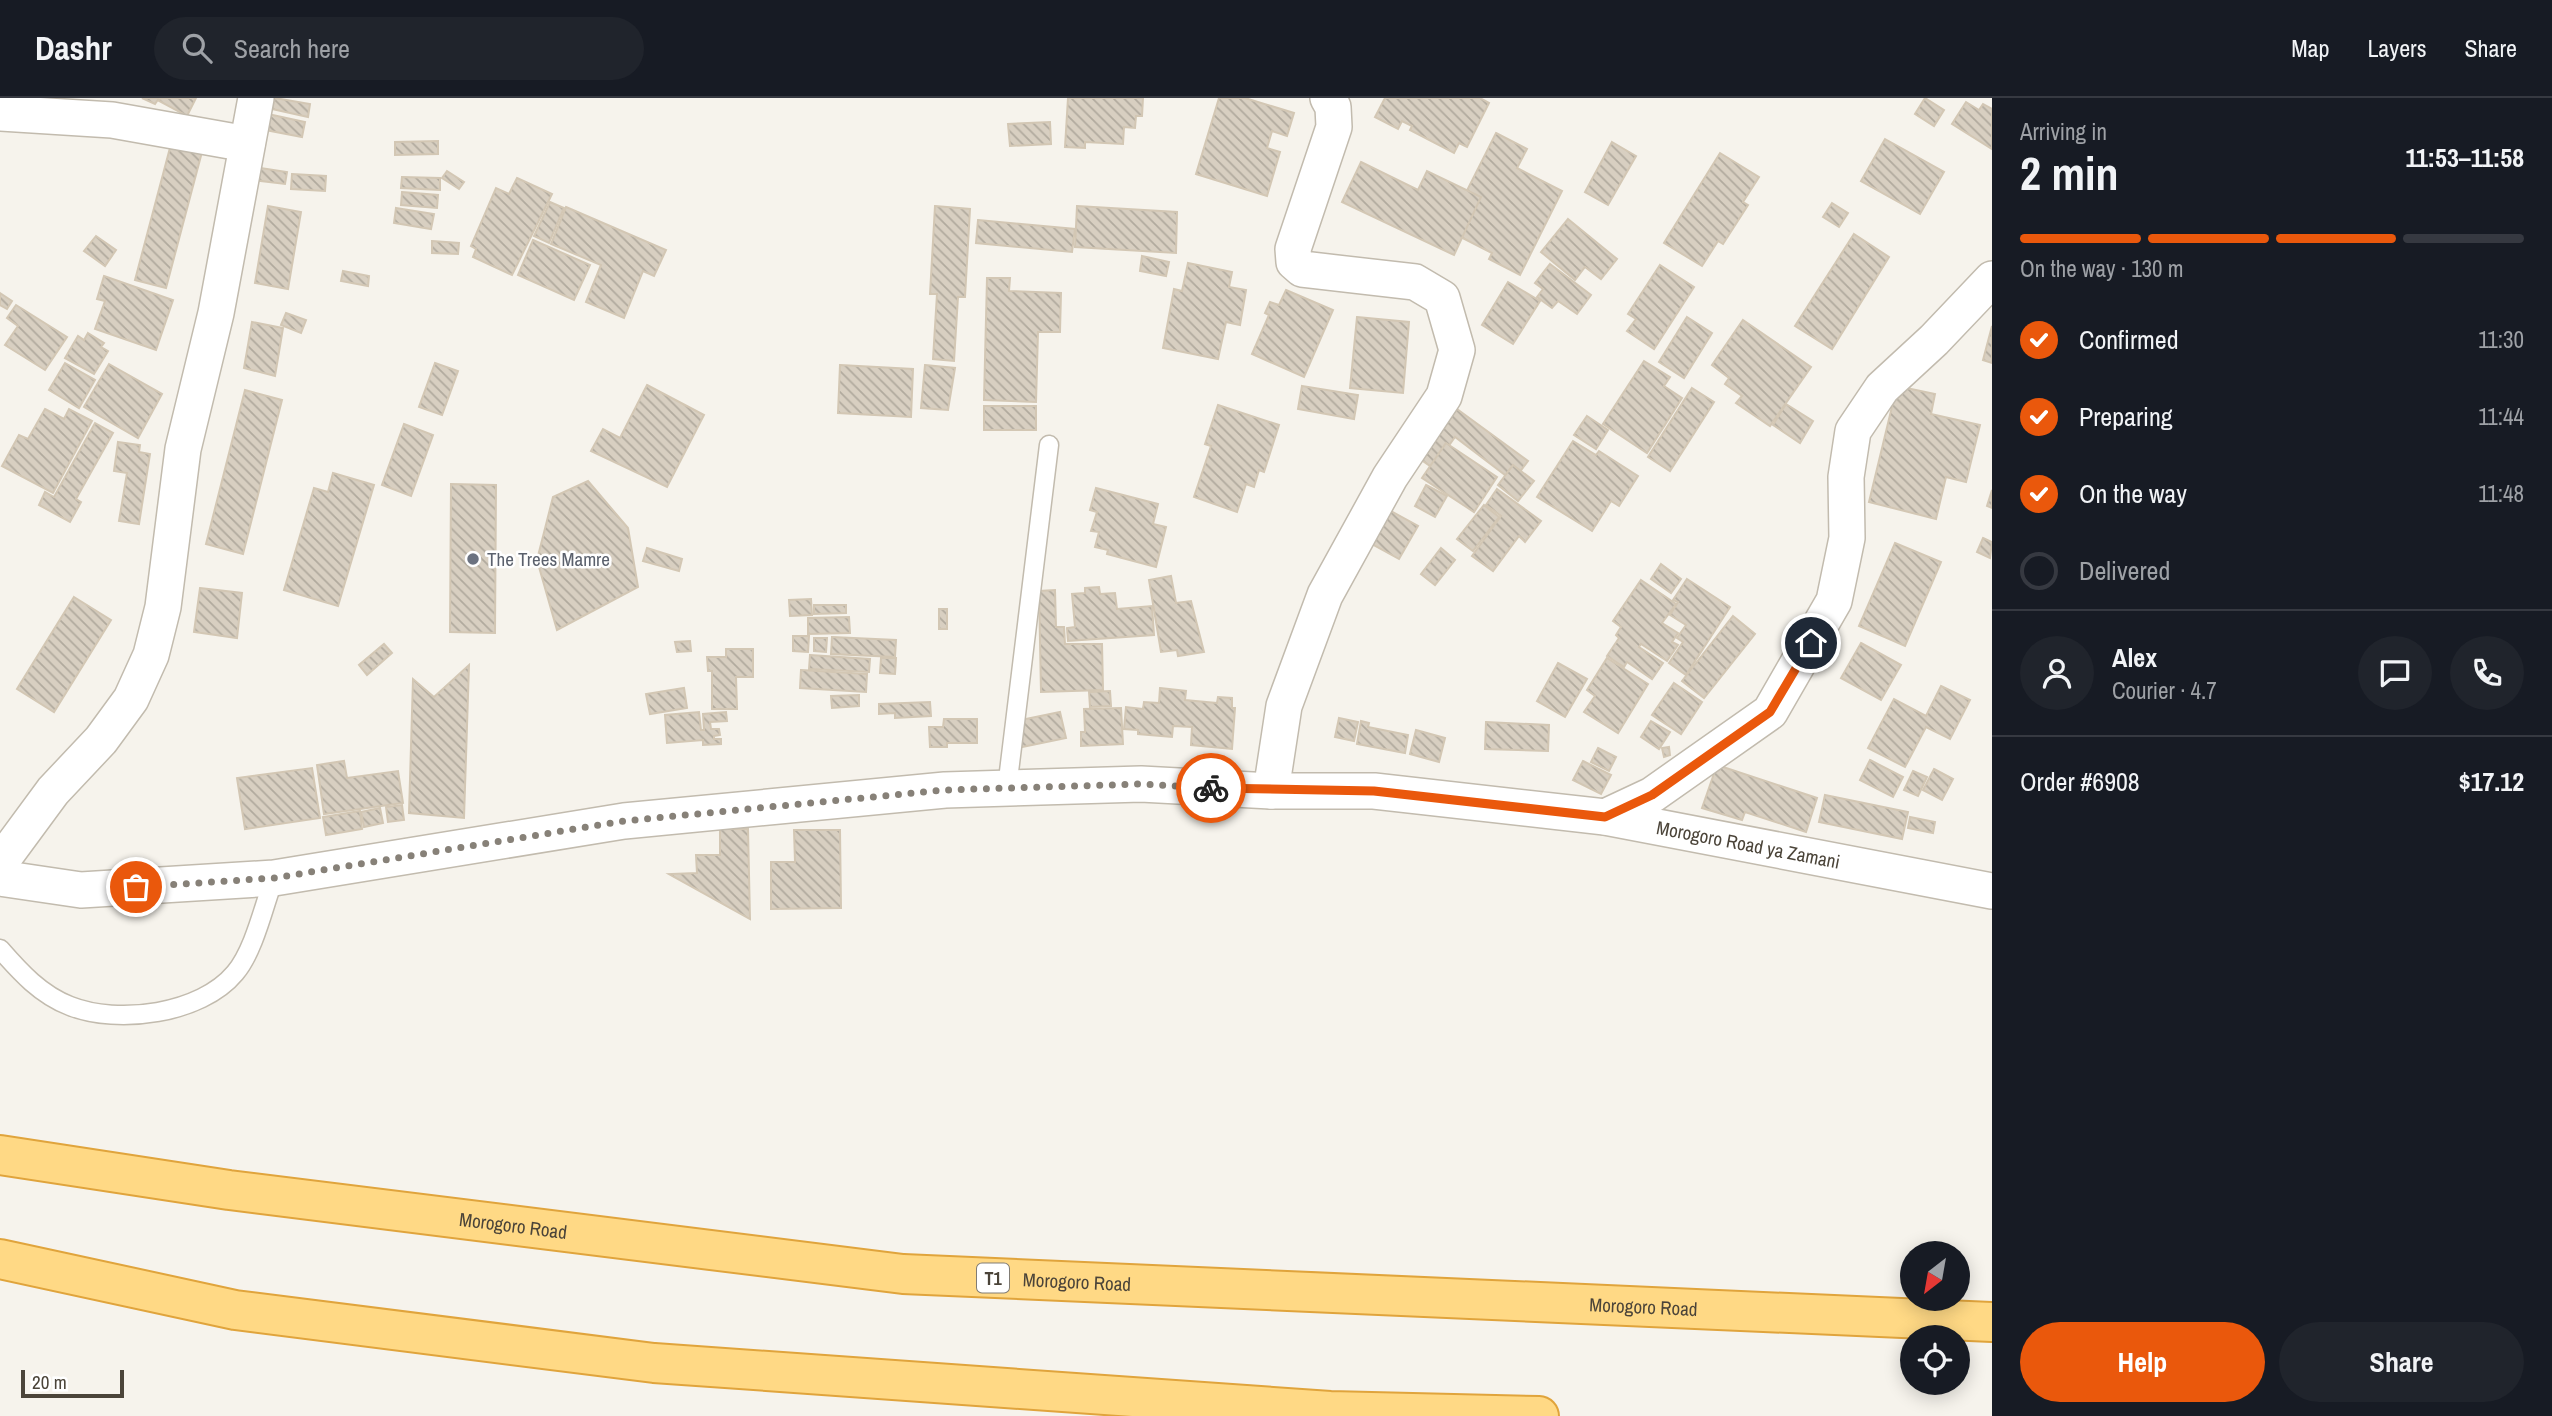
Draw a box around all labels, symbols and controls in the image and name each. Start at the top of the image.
search box [154,17,644,80]
text: Dashr [35,26,112,70]
icon: search [178,29,216,67]
text: Search here [234,31,350,66]
text: Map [2291,32,2329,64]
text: Layers [2367,32,2426,64]
text: Share [2464,32,2517,64]
text: Arriving in [2020,116,2107,147]
text: 11:53–11:58 [2405,140,2524,175]
text: 2 min [2020,142,2119,204]
text: On the way · 130 m [2020,253,2184,284]
icon: check [2020,321,2058,359]
text: Confirmed [2079,322,2179,357]
text: 11:30 [2478,324,2524,355]
icon: check [2020,398,2058,436]
text: Preparing [2079,399,2173,434]
text: 11:44 [2478,401,2524,432]
icon: check [2020,475,2058,513]
text: On the way [2079,476,2187,511]
text: 11:48 [2478,478,2524,509]
place label: The Trees Mamre [487,546,610,572]
marker: The Trees Mamre [465,551,481,567]
text: Delivered [2079,553,2170,588]
pin [1781,613,1841,673]
icon: home [1792,624,1830,662]
button: person [2020,636,2094,710]
button: chat [2358,636,2432,710]
button: phone [2450,636,2524,710]
text: Alex [2112,640,2157,675]
text: Courier · 4.7 [2112,675,2217,706]
courier [1176,753,1246,823]
text: Order #6908 [2020,764,2140,799]
text: $17.12 [2459,764,2524,799]
icon: bike [1192,769,1230,807]
street label: Morogoro Road ya Zamani [1654,814,1842,875]
pin [106,857,166,917]
icon: bag [117,868,155,906]
street label: Morogoro Road [458,1206,568,1245]
north arrow [1900,1241,1970,1311]
map controls [1900,1241,1970,1395]
road number: T1 [977,1264,1009,1293]
street label: Morogoro Road [1022,1266,1132,1297]
street label: Morogoro Road [1589,1291,1698,1322]
button: Help [2020,1322,2265,1402]
button: Share [2279,1322,2524,1402]
button: locate [1900,1325,1970,1395]
scale bar [21,1367,124,1399]
text: 20 m [32,1369,67,1395]

